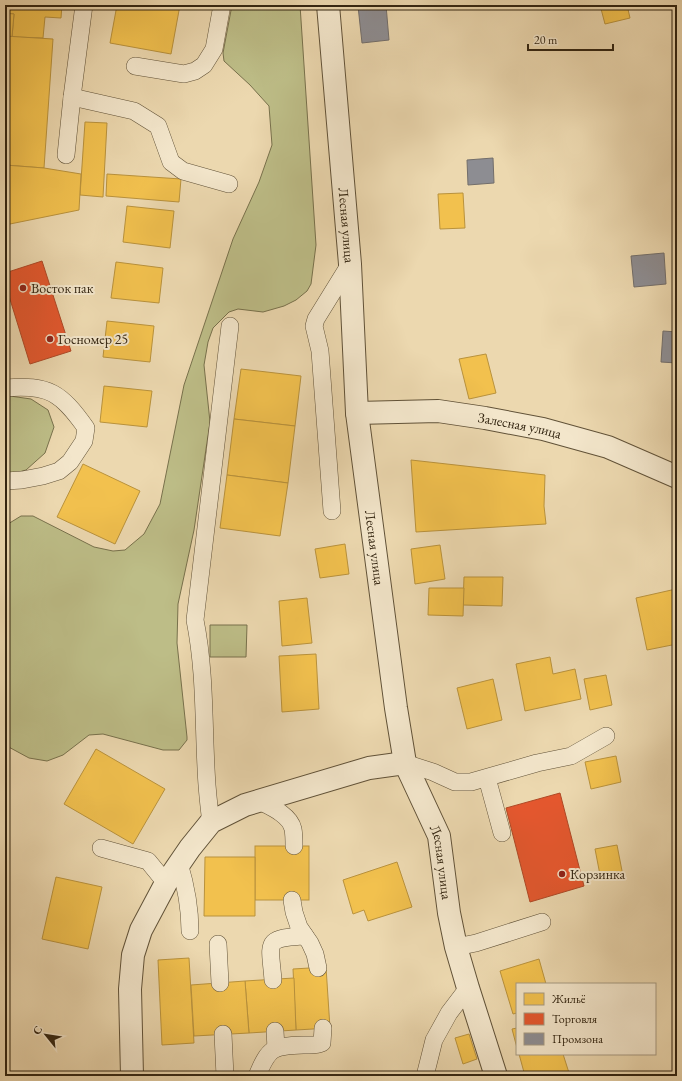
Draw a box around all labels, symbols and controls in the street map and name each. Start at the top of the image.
scale bar [528,26,613,52]
text: 20 m [534,32,558,48]
street label: Лесная улица [335,187,359,264]
place label: Восток пак [31,279,94,297]
marker: Восток пак [18,283,28,293]
place label: Госномер 25 [58,330,128,348]
marker: Госномер 25 [45,334,55,344]
street label: Залесная улица [477,408,564,443]
street label: Лесная улица [361,509,389,587]
street label: Лесная улица [426,822,456,901]
place label: Корзинка [570,865,625,883]
marker: Корзинка [557,869,567,879]
legend [516,983,656,1055]
text: Жильё [551,991,586,1007]
text: Торговля [552,1011,598,1027]
north arrow [26,1015,66,1055]
text: С [29,1023,45,1037]
text: Промзона [552,1031,603,1047]

